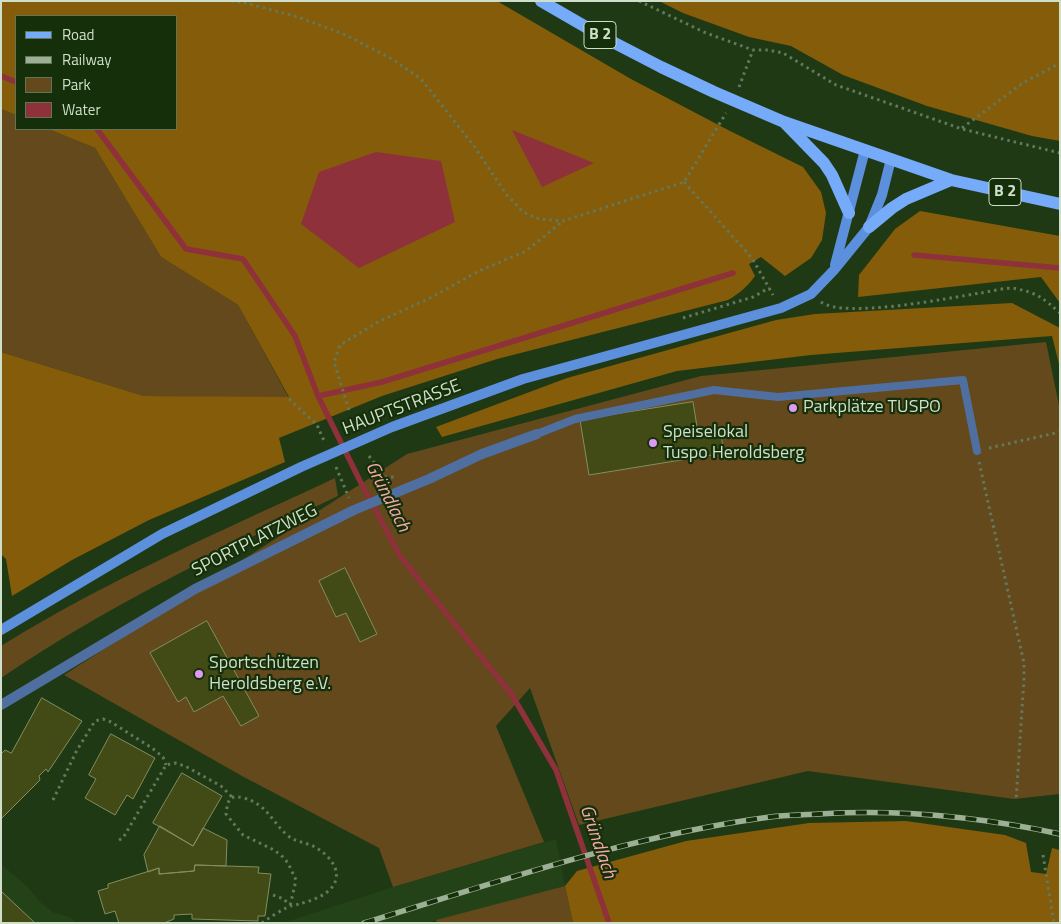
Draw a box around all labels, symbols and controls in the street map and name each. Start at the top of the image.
legend [15,15,178,130]
road number: B 2 [584,22,616,48]
text: Road [62,23,94,46]
text: Railway [62,48,112,71]
text: Park [62,73,91,96]
text: Water [62,98,101,121]
road number: B 2 [989,178,1021,206]
street label: HAUPTSTRASSE [340,376,464,440]
place label: Parkplätze TUSPO [803,397,941,419]
marker: Parkplätze TUSPO [787,402,799,414]
place label: Speiselokal Tuspo Heroldsberg [663,422,804,464]
marker: Speiselokal Tuspo Heroldsberg [647,437,659,449]
water label: Gründlach [360,458,414,536]
street label: SPORTPLATZWEG [189,500,321,582]
place label: Sportschützen Heroldsberg e.V. [209,653,331,696]
marker: Sportschützen Heroldsberg e.V. [193,668,205,680]
water label: Gründlach [574,802,620,882]

